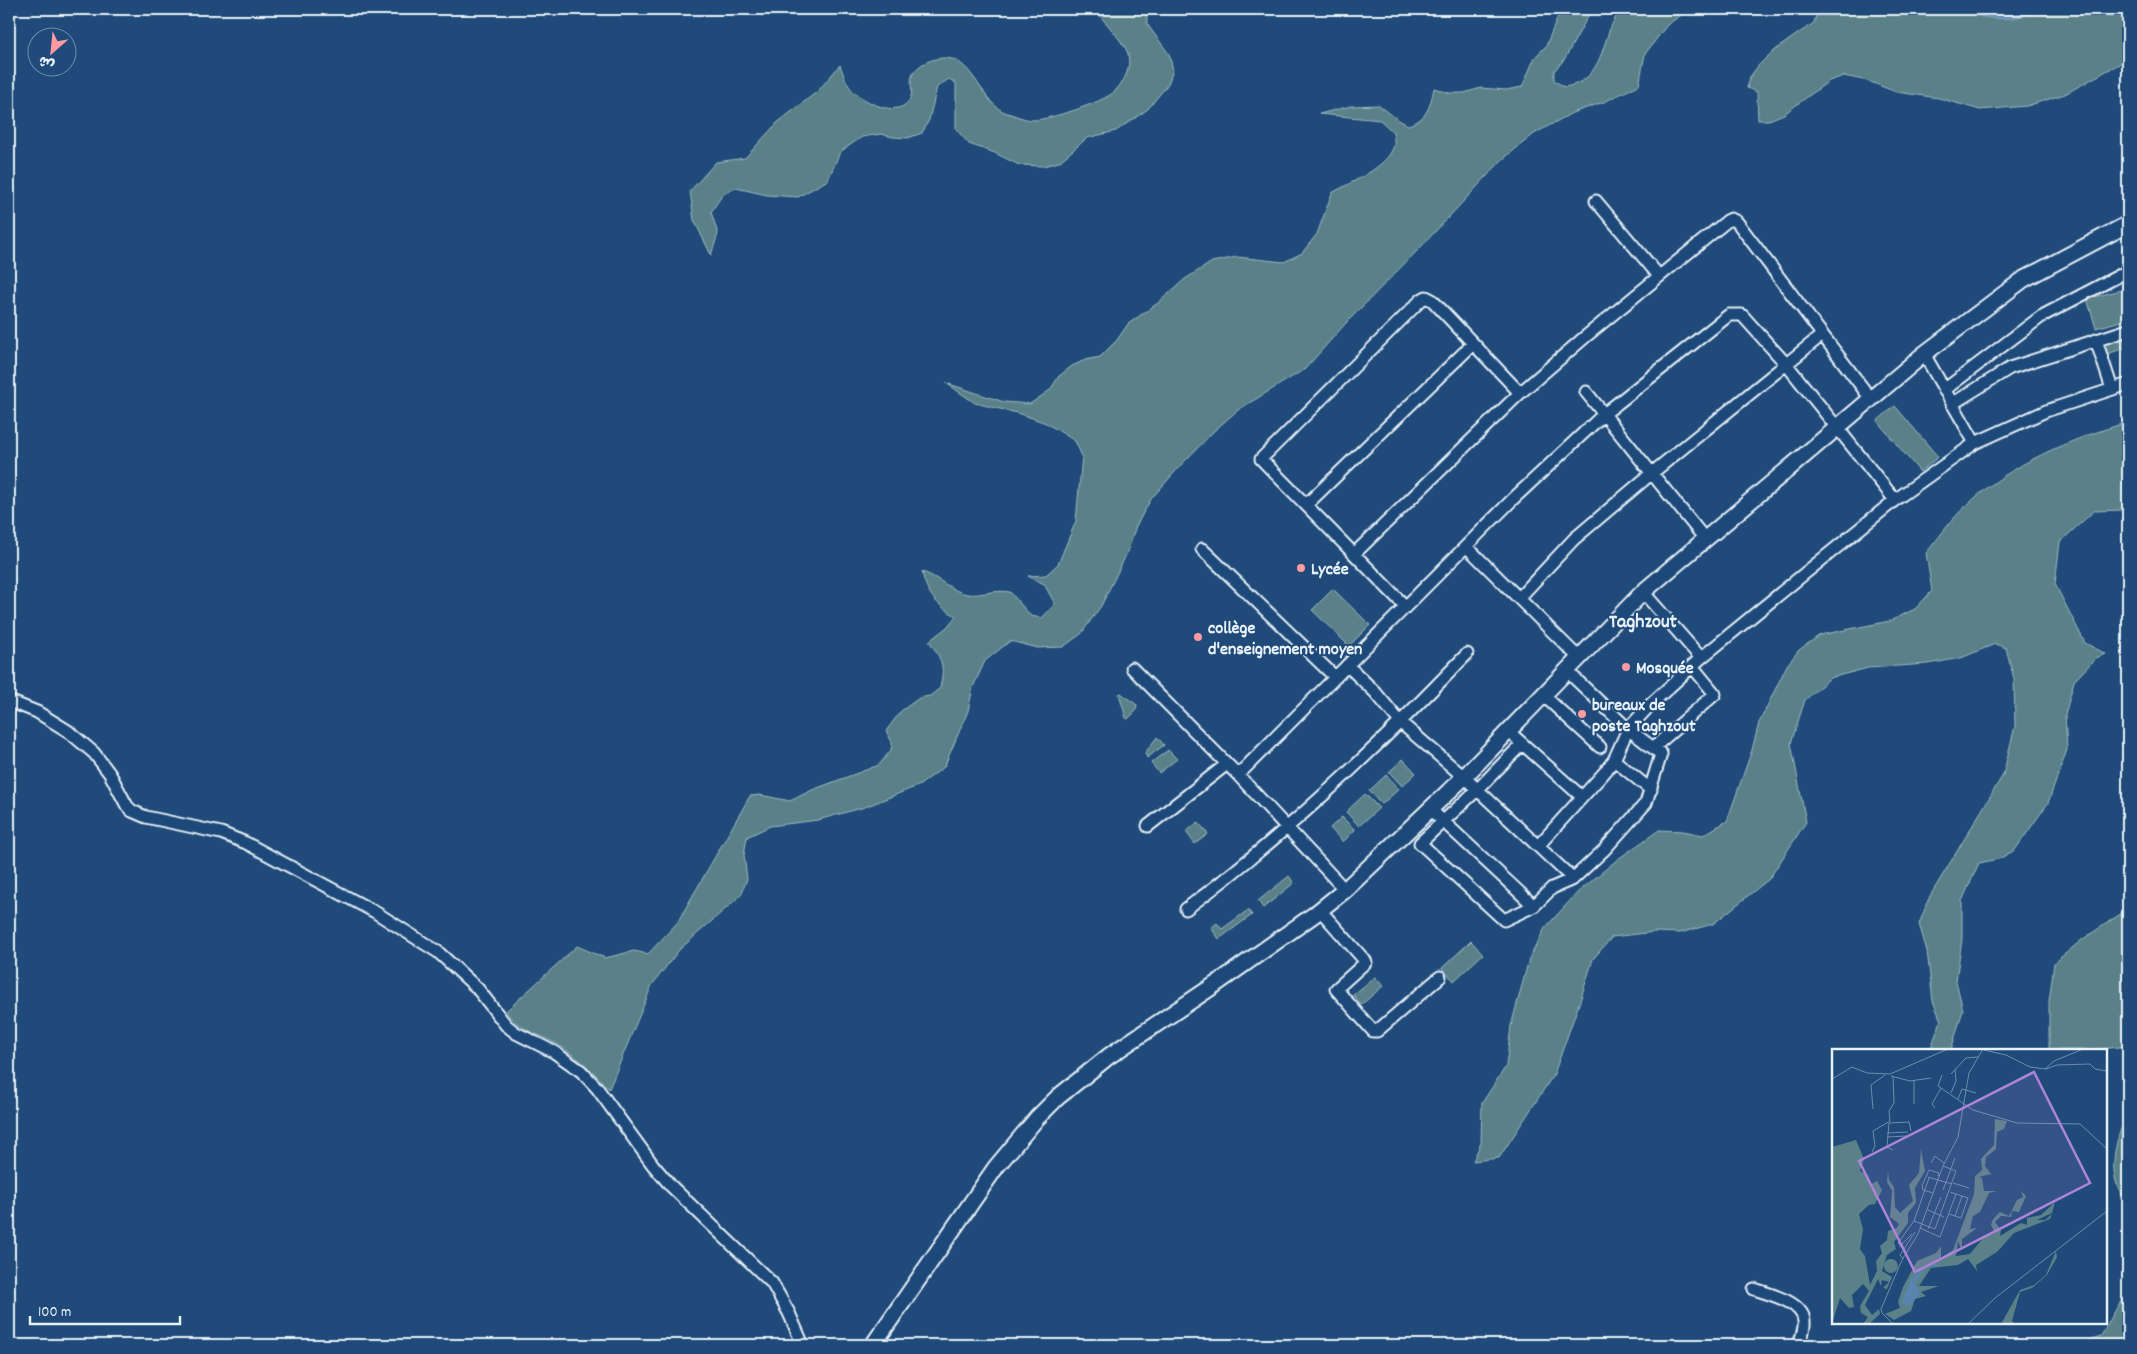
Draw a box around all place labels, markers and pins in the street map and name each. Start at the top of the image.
place label: Lycée [1311,558,1349,583]
marker: Lycée [1295,562,1307,574]
place label: collège d'enseignement moyen [1208,617,1362,663]
marker: collège d'enseignement moyen [1192,631,1204,643]
place label: Mosquée [1636,657,1694,682]
marker: Mosquée [1620,661,1632,673]
place label: bureaux de poste Taghzout [1592,694,1696,740]
marker: bureaux de poste Taghzout [1576,708,1588,720]

